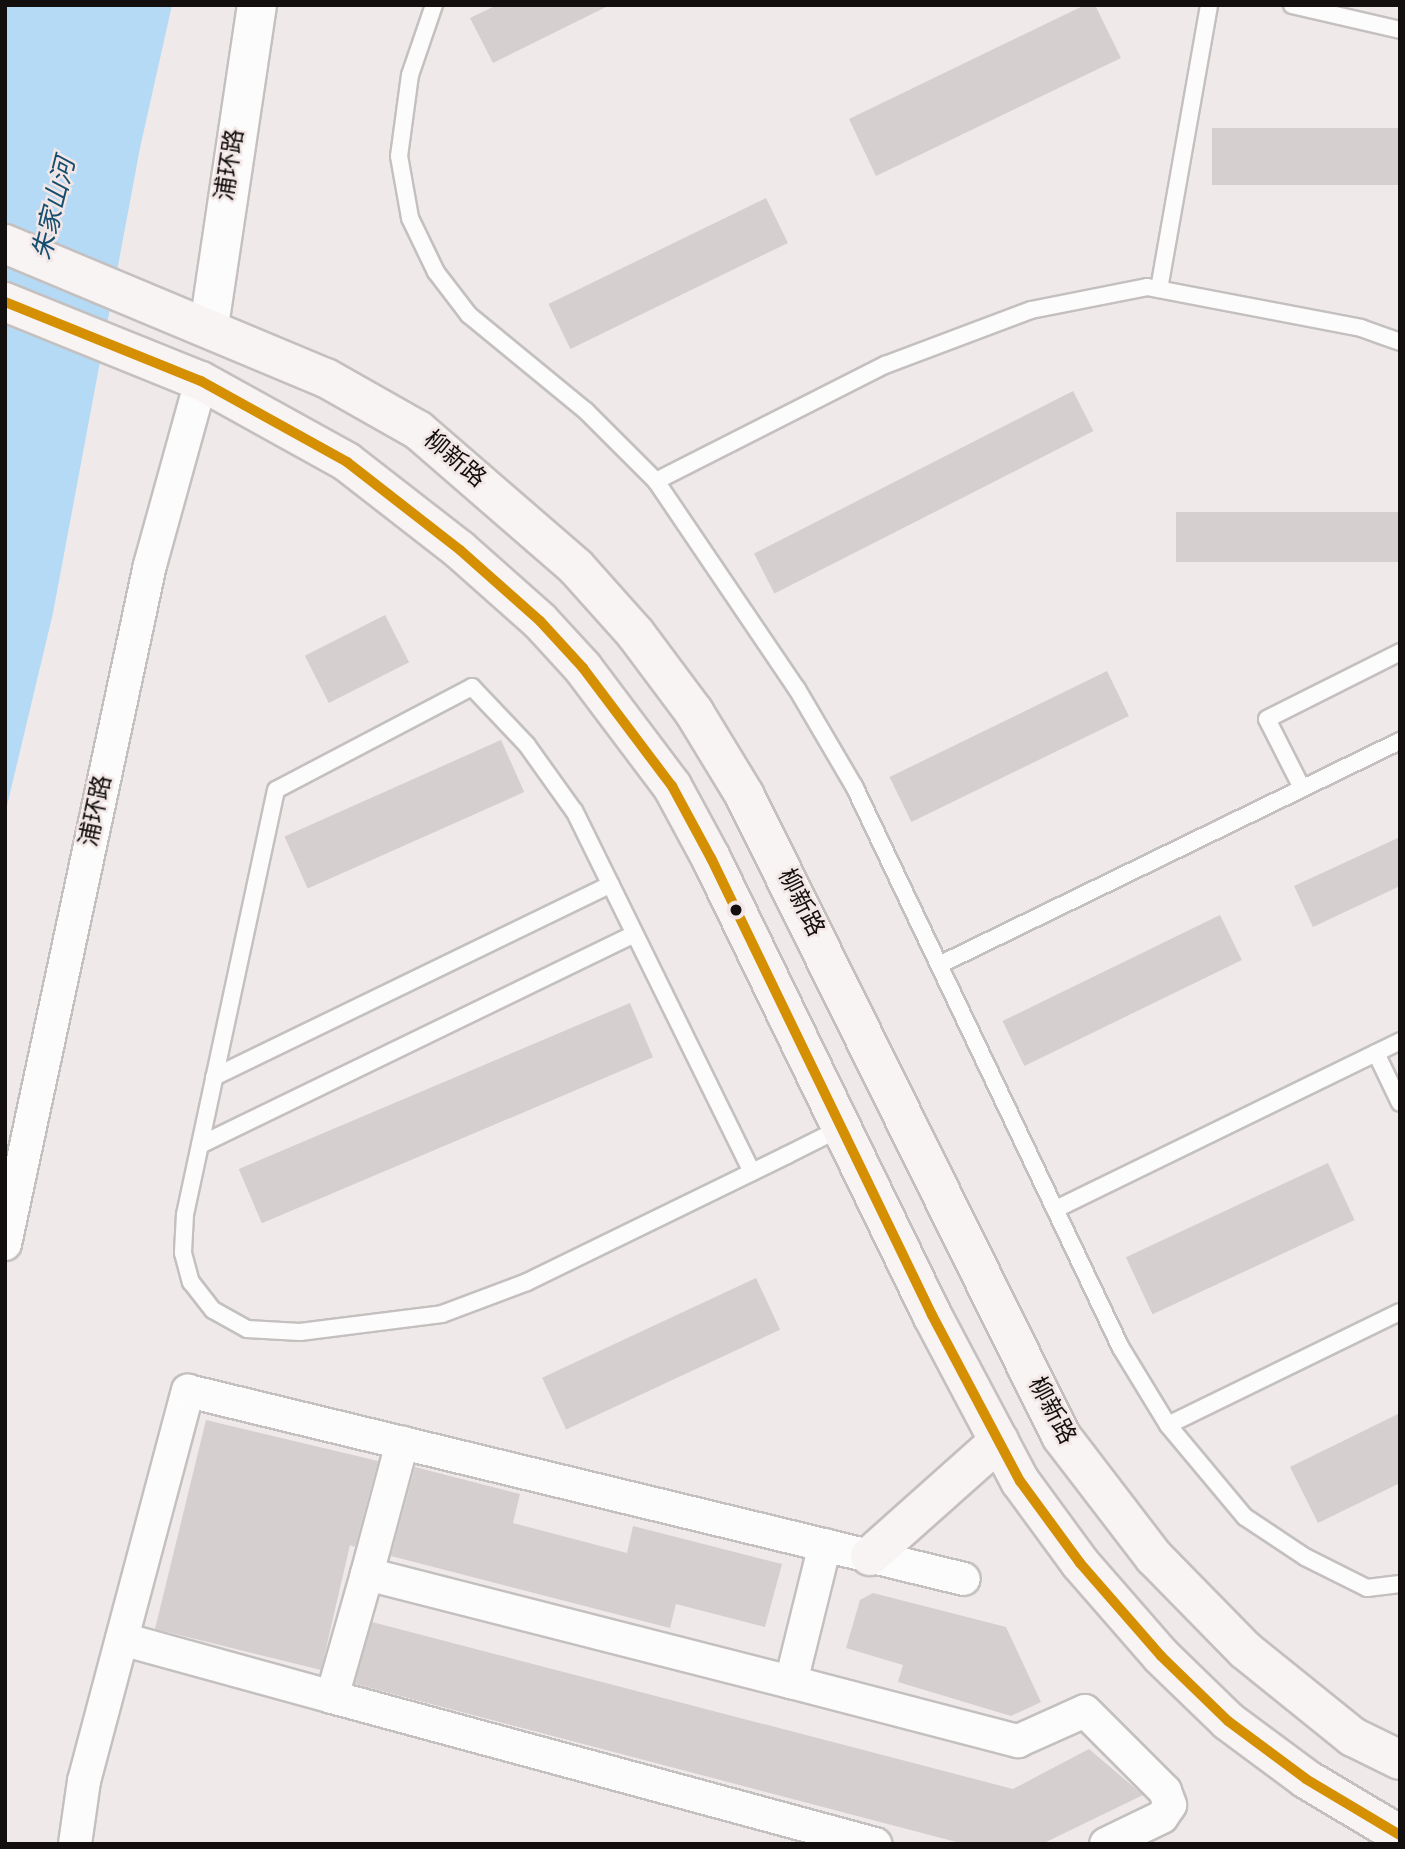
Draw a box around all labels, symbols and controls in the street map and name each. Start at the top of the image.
street label: 浦环路 [211,127,251,203]
water label: 朱家山河 [27,155,83,263]
street label: 柳新路 [417,426,491,494]
street label: 浦环路 [75,773,119,849]
street label: 柳新路 [771,864,829,942]
unlabelled marker [729,903,743,917]
street label: 柳新路 [1021,1372,1081,1450]

